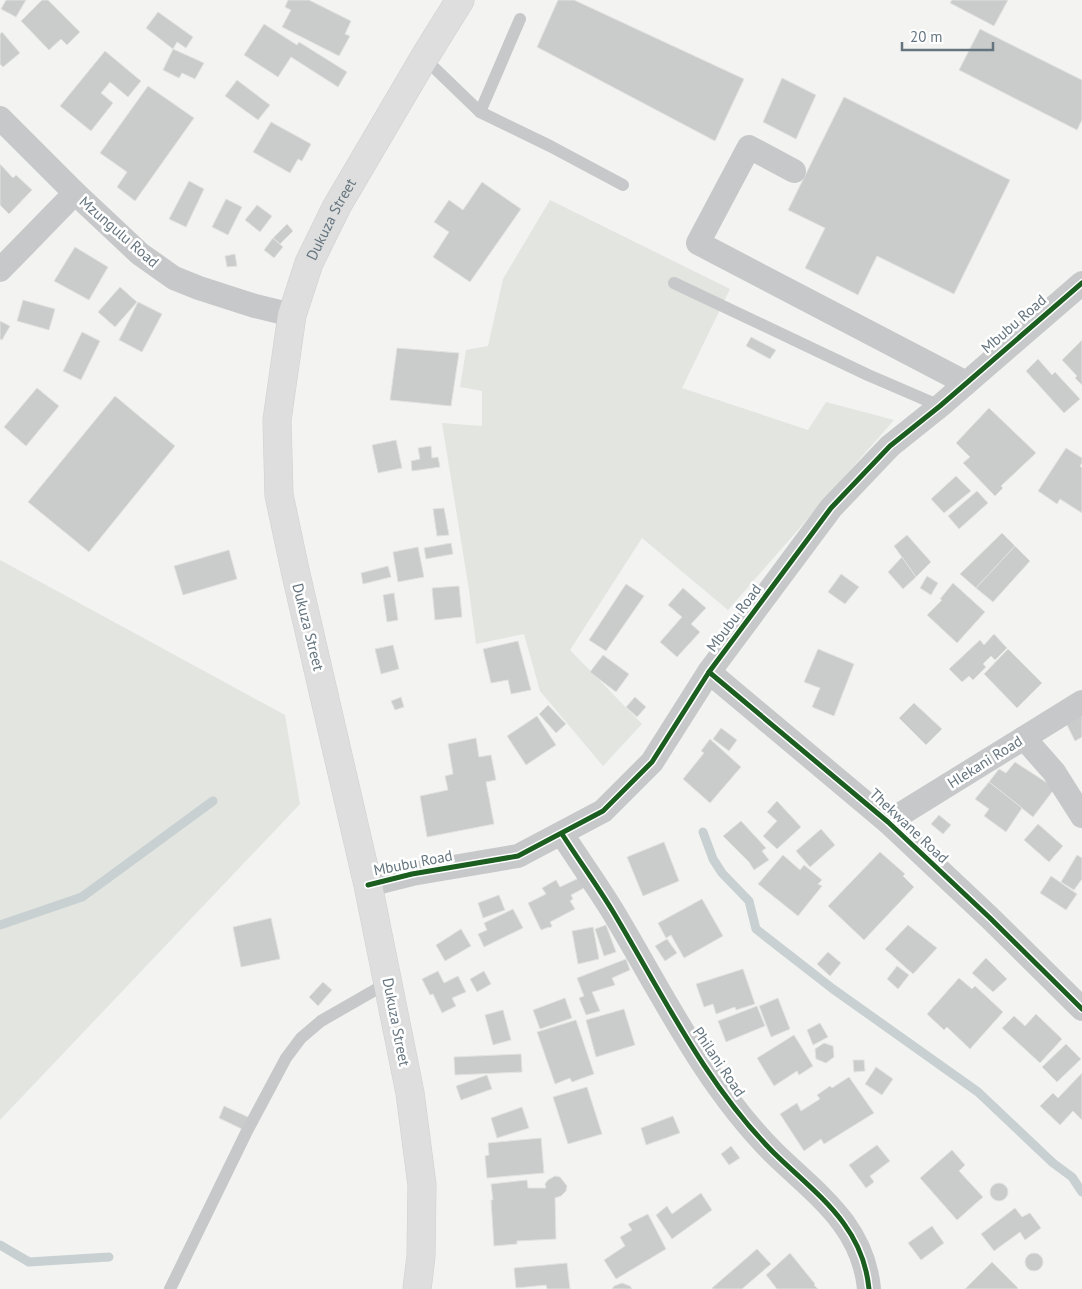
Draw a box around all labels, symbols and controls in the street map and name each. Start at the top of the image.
scale bar [902,20,993,52]
text: 20 m [910,27,943,46]
street label: Dukuza Street [302,175,360,263]
street label: Mzungulu Road [76,192,163,271]
street label: Mbubu Road [977,290,1050,357]
street label: Mbubu Road [702,580,765,655]
street label: Dukuza Street [288,581,329,673]
street label: Hlekani Road [944,731,1026,792]
street label: Thekwane Road [866,784,953,867]
street label: Mbubu Road [372,846,454,879]
street label: Dukuza Street [379,976,414,1068]
street label: Philani Road [689,1023,750,1100]

